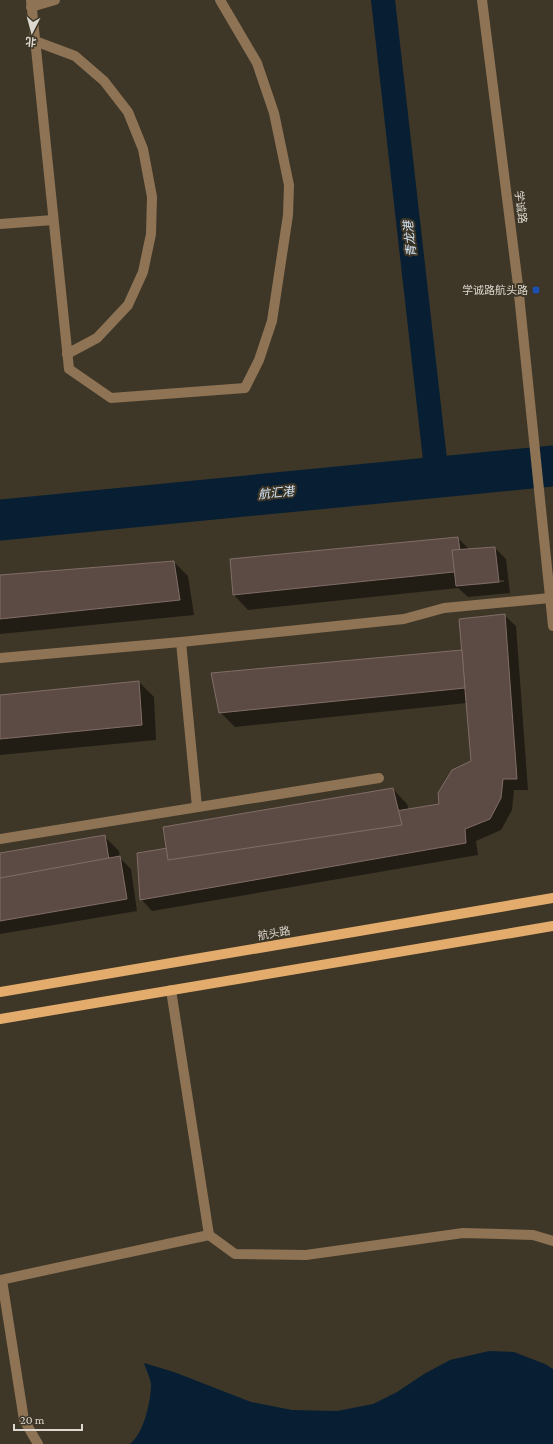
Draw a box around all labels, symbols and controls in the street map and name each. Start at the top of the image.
north arrow [12,12,52,52]
text: 北 [25,35,37,48]
street label: 学诚路 [513,190,529,224]
water label: 青龙港 [401,218,419,258]
place label: 学诚路航头路 [462,284,528,296]
marker: 学诚路航头路 [531,285,541,295]
water label: 航汇港 [257,484,297,502]
street label: 航头路 [257,924,291,942]
scale bar [14,1406,82,1432]
text: 20 m [20,1413,45,1427]

